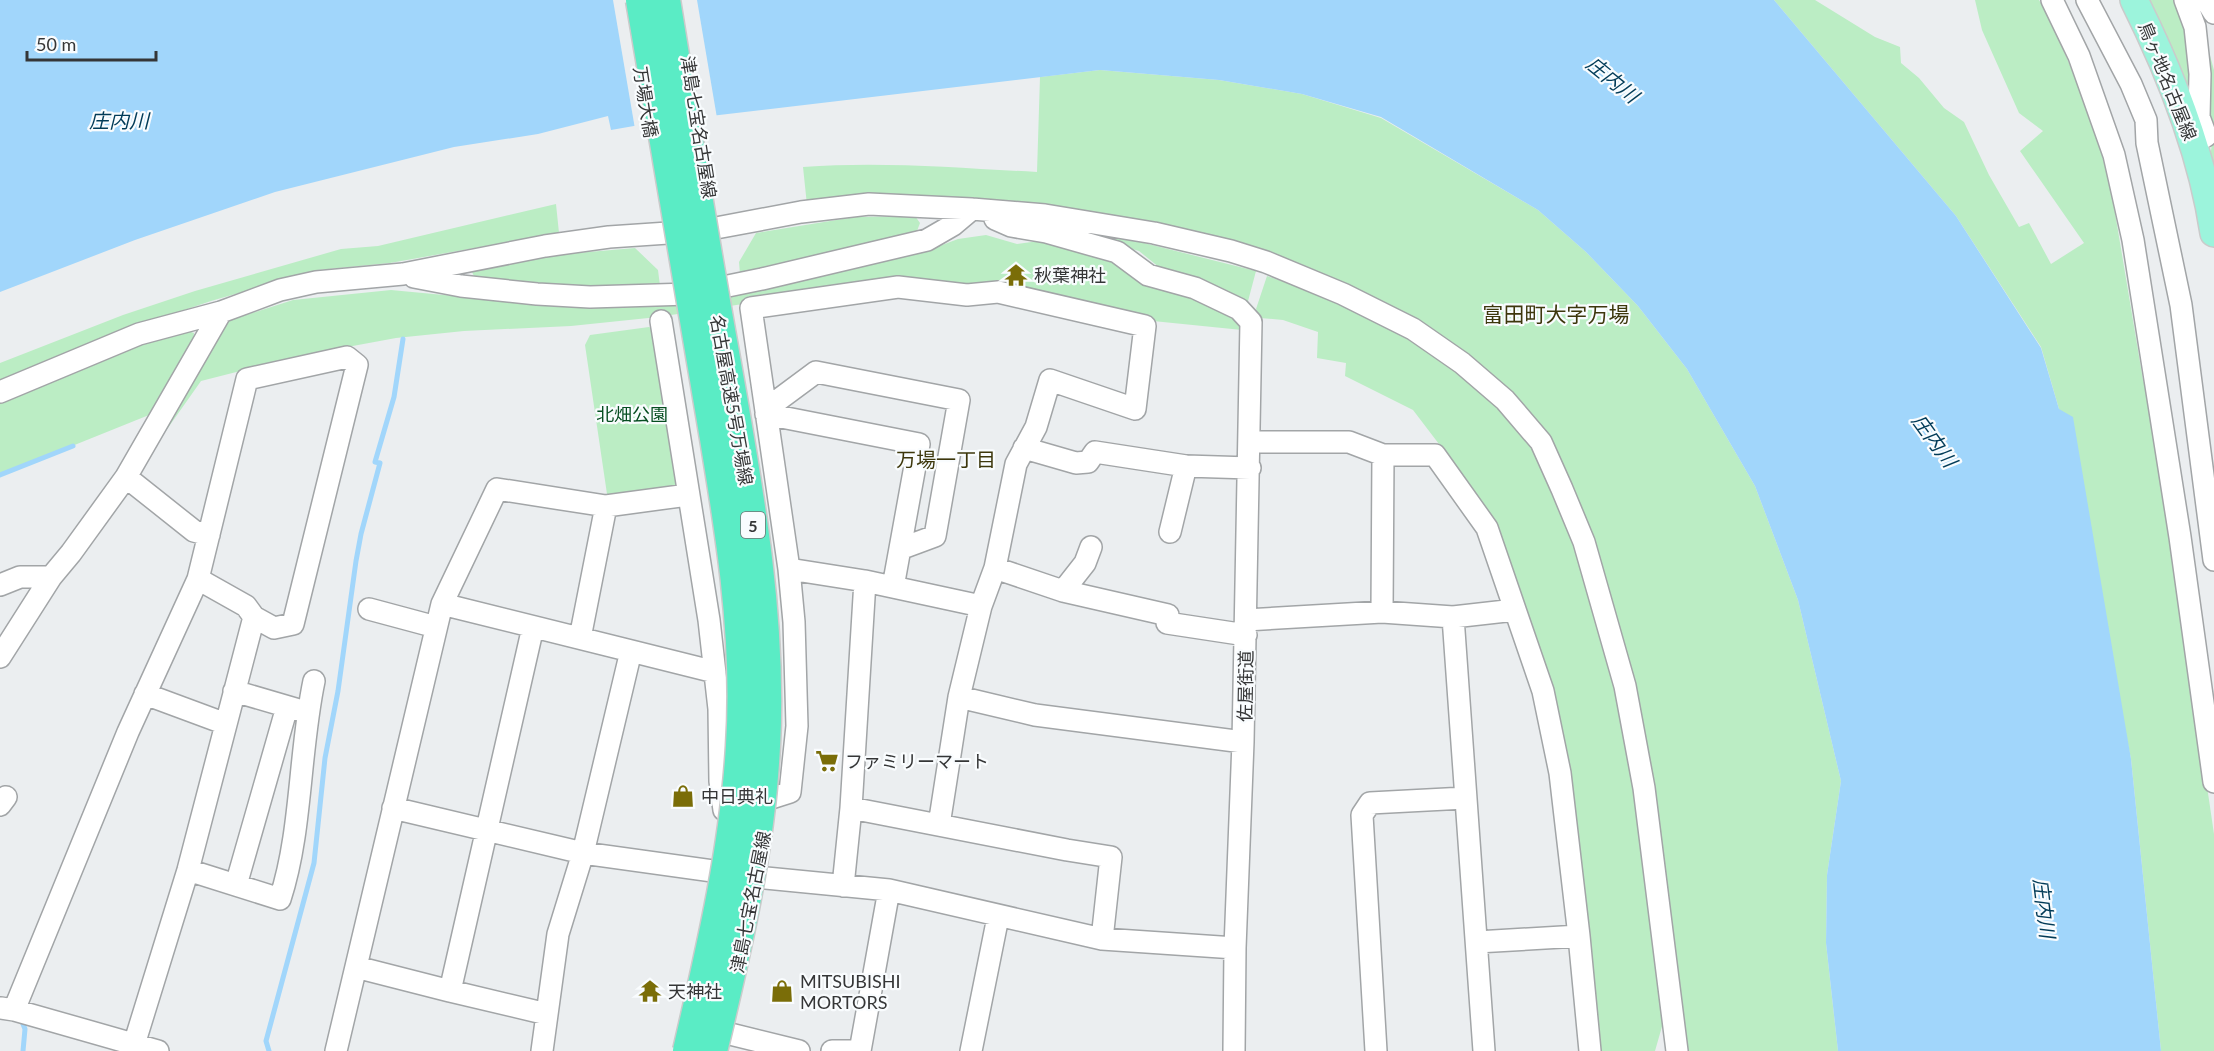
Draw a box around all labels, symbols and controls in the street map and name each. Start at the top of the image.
street label: 鳥ヶ地名古屋線 [2134,18,2202,144]
scale bar [27,24,156,62]
text: 50 m [36,33,76,55]
water label: 庄内川 [1582,51,1645,108]
street label: 津島七宝名古屋線 [677,54,721,200]
street label: 万場大橋 [630,65,662,139]
water label: 庄内川 [89,108,151,132]
temple icon: 秋葉神社 [1003,262,1029,288]
place label: 秋葉神社 [1034,264,1106,286]
district label: 富田町大字万場 [1483,301,1630,326]
street label: 名古屋高速5号万場線 [706,313,758,487]
park label: 北畑公園 [596,403,668,425]
water label: 庄内川 [1908,409,1964,473]
district label: 万場一丁目 [896,447,996,471]
road number: 5 [741,512,765,538]
street label: 佐屋街道 [1233,650,1257,722]
supermarket icon: ファミリーマート [814,748,840,774]
place label: ファミリーマート [845,750,989,772]
shop icon: 中日典礼 [670,783,696,809]
place label: 中日典礼 [701,785,773,807]
street label: 津島七宝名古屋線 [725,829,775,975]
water label: 庄内川 [2029,877,2061,941]
place label: MITSUBISHI MORTORS [800,970,901,1013]
temple icon: 天神社 [637,978,663,1004]
shop icon: MITSUBISHI MORTORS [769,978,795,1004]
place label: 天神社 [668,980,722,1002]

